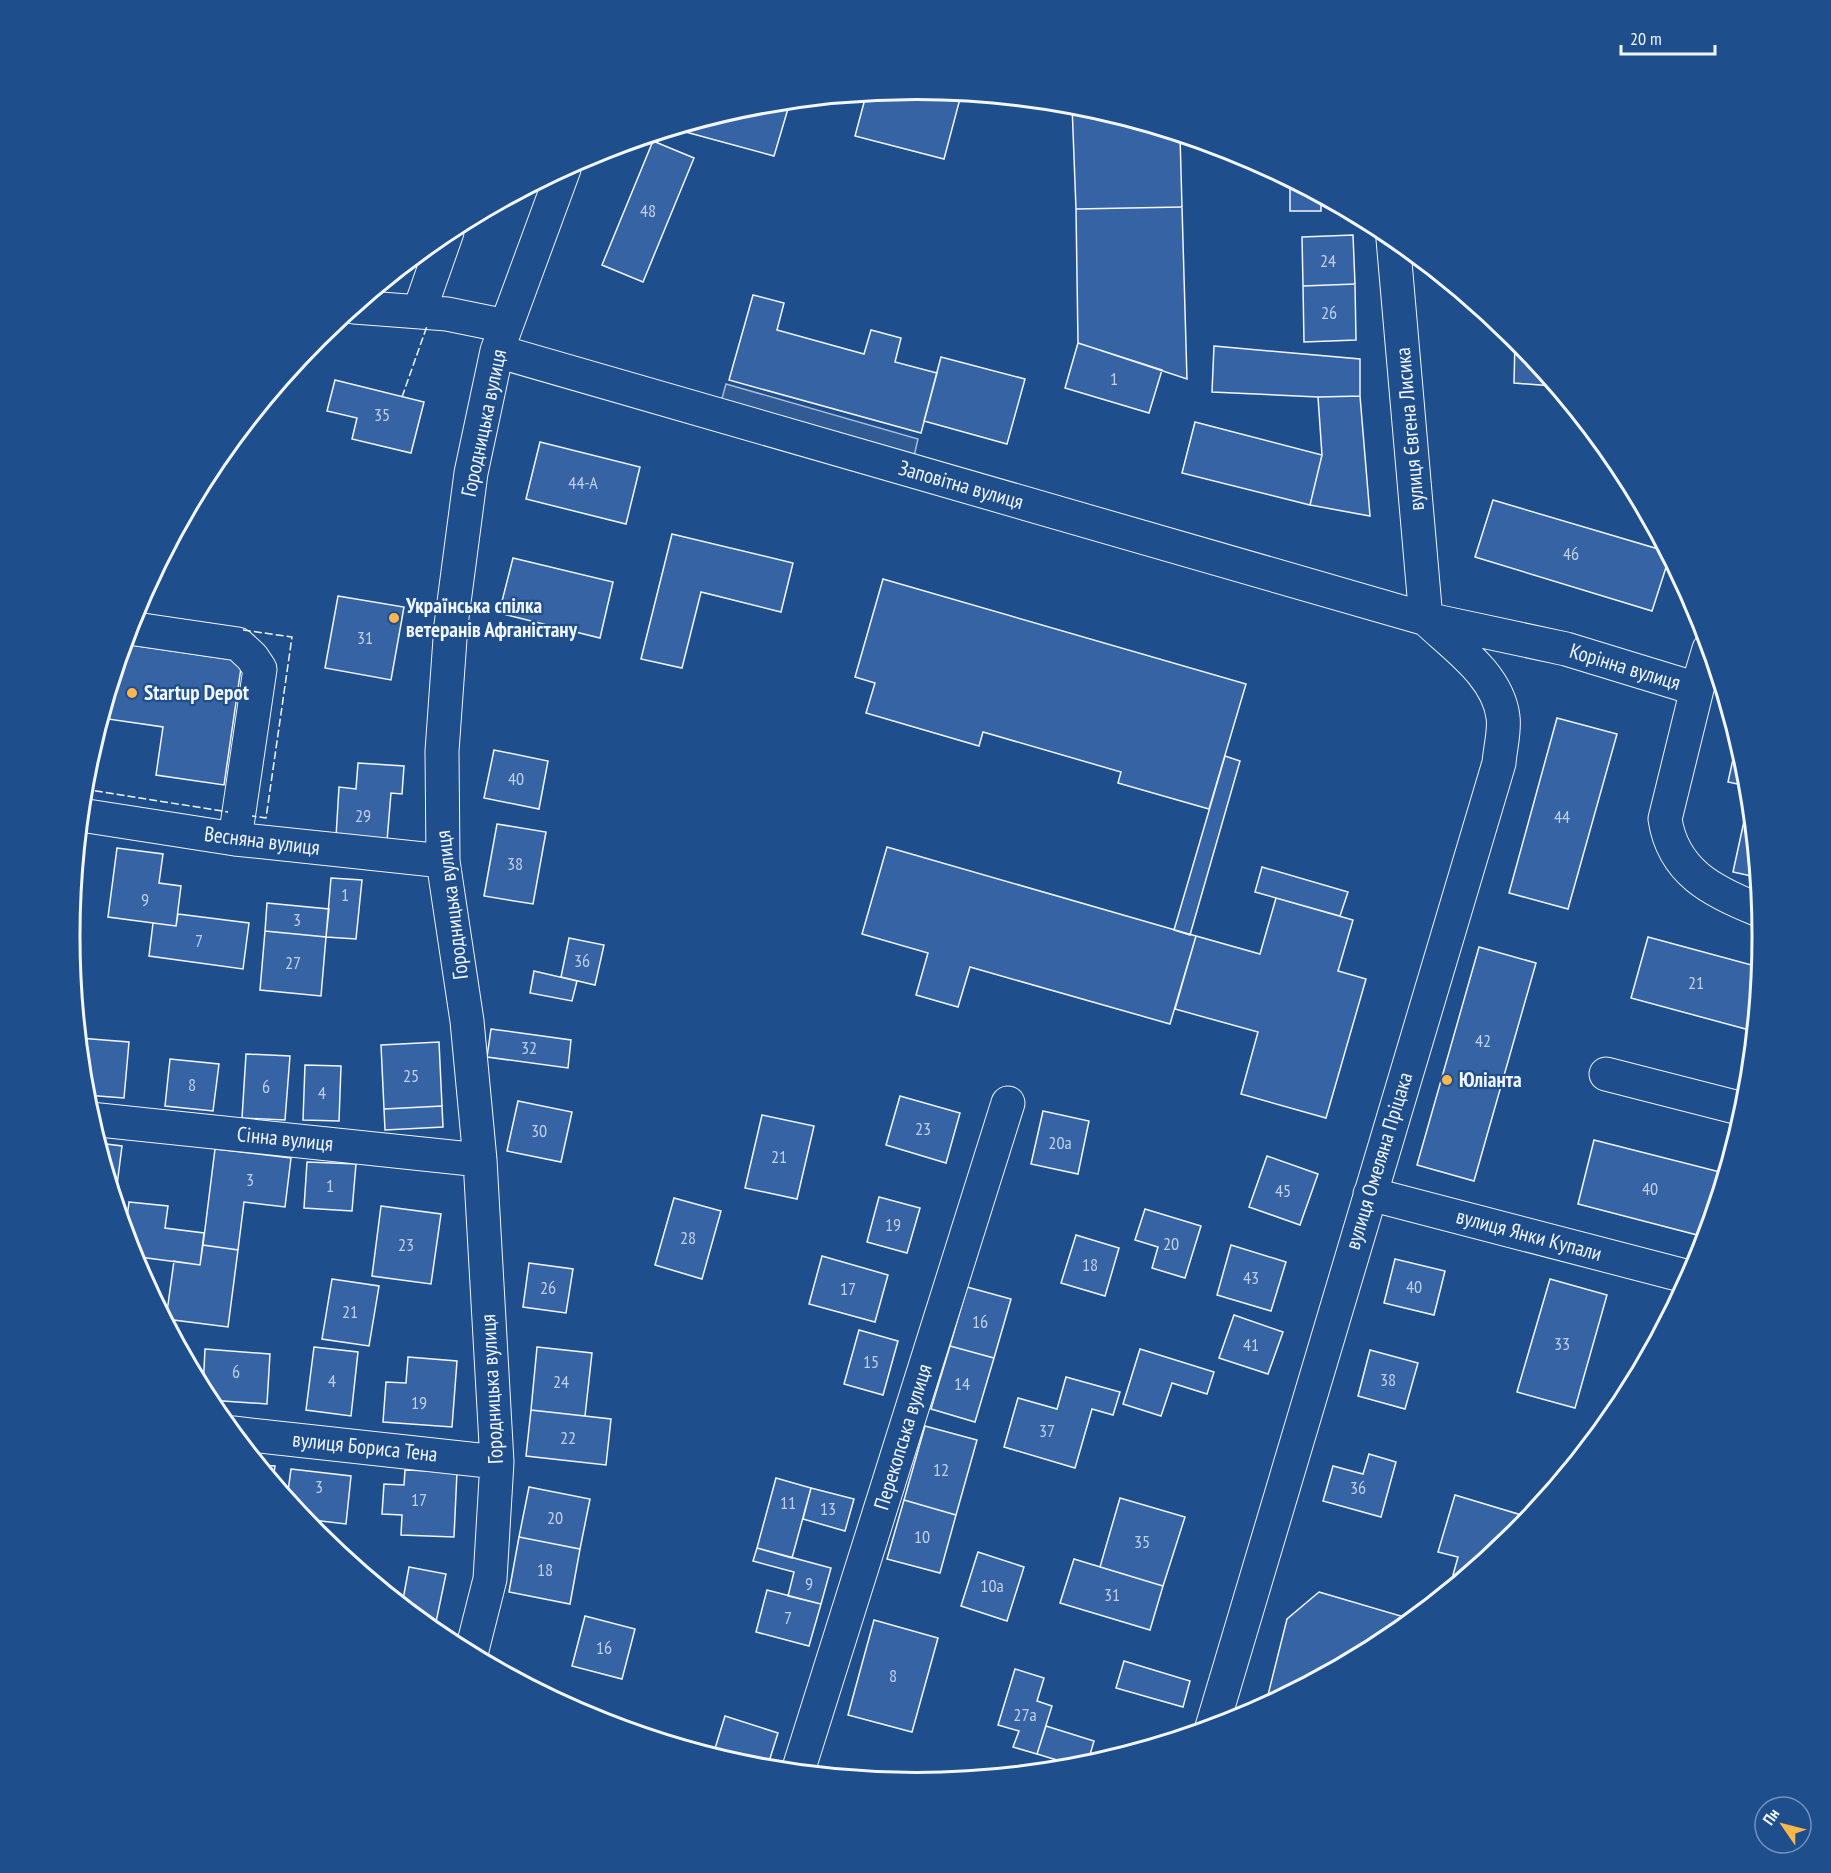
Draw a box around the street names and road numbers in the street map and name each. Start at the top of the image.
street label: вулиця Євгена Лисика [1389,346,1430,512]
street label: Городницька вулиця [455,347,512,499]
street label: Заповітна вулиця [896,454,1027,515]
street label: Корінна вулиця [1566,637,1684,696]
street label: Весняна вулиця [203,820,321,861]
street label: Городницька вулиця [429,829,474,981]
street label: вулиця Омеляна Пріцака [1339,1069,1418,1253]
street label: Сінна вулиця [236,1120,334,1157]
street label: вулиця Янки Купали [1453,1202,1605,1267]
street label: Городницька вулиця [474,1313,509,1465]
street label: Перекопська вулиця [868,1361,938,1513]
street label: вулиця Бориса Тена [291,1425,439,1468]

